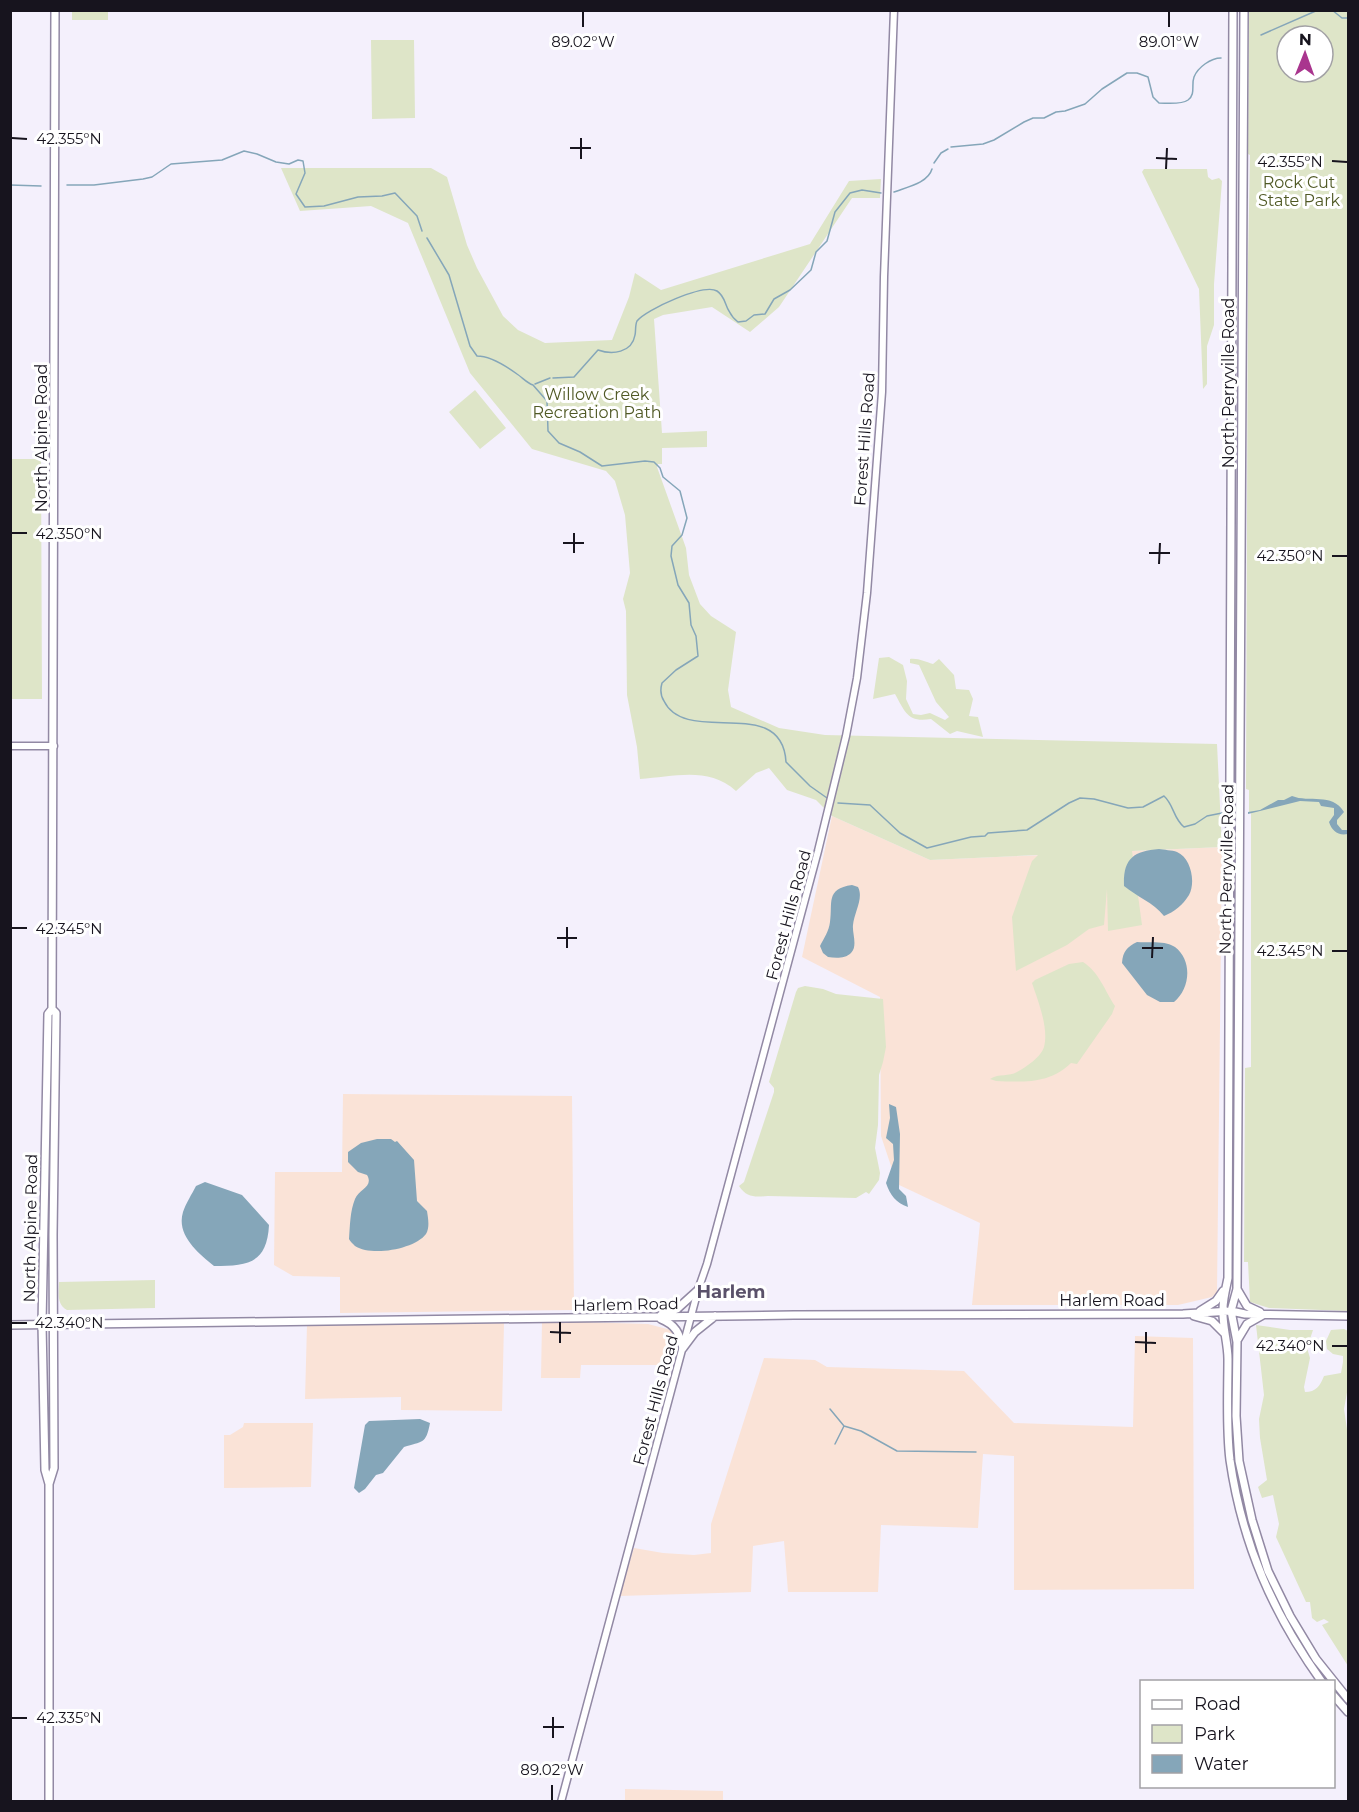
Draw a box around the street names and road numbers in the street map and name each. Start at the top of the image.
street label: North Perryville Road [1219,298,1238,468]
street label: North Alpine Road [32,364,51,512]
street label: Forest Hills Road [850,372,879,507]
street label: North Perryville Road [1216,784,1237,954]
street label: Forest Hills Road [762,848,815,982]
street label: North Alpine Road [20,1154,41,1302]
street label: Harlem Road [1059,1291,1165,1310]
street label: Harlem Road [573,1294,679,1315]
street label: Forest Hills Road [629,1333,682,1467]

